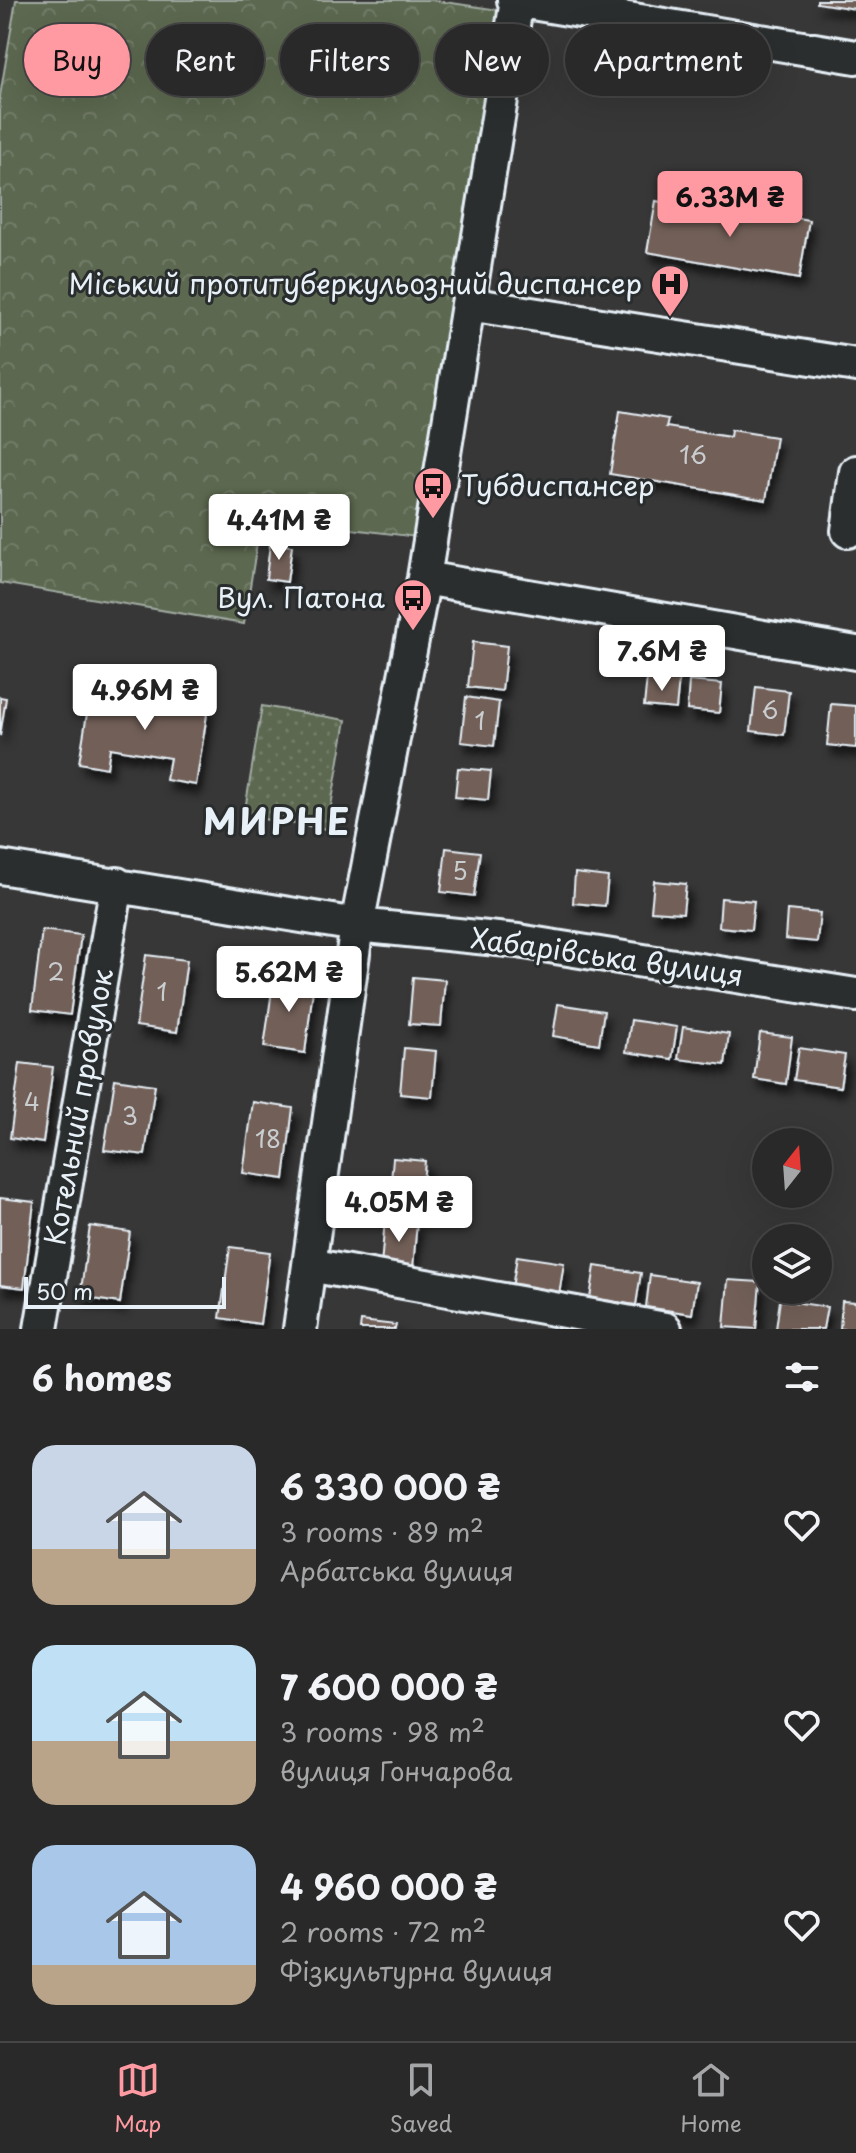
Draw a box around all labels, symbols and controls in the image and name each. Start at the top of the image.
chip: Buy [24,24,130,96]
chip: Rent [146,24,264,96]
chip: Filters [280,24,419,96]
chip: New [435,24,549,96]
chip: Apartment [565,24,771,96]
pin: 6.33M ₴ [656,171,804,239]
text: 6.33M ₴ [675,177,785,216]
place label: Міський протитуберкульозний диспансер [68,261,642,304]
hospital icon: Міський протитуберкульозний диспансер [649,263,691,318]
house number: 16 [679,436,707,472]
place label: Тубдиспансер [461,463,655,506]
bus stop icon: Тубдиспансер [412,465,454,520]
pin: 4.41M ₴ [205,494,353,562]
text: 4.41M ₴ [227,500,331,539]
place label: Вул. Патона [217,575,386,618]
bus stop icon: Вул. Патона [392,577,434,632]
pin: 7.6M ₴ [597,625,727,693]
text: 7.6M ₴ [617,631,707,670]
pin: 4.96M ₴ [71,664,219,732]
text: 4.96M ₴ [91,670,199,709]
house number: 6 [762,691,778,727]
house number: 1 [475,702,485,738]
district label: МИРНЕ [203,793,351,847]
house number: 5 [452,852,468,888]
street label: Хабарівська вулиця [468,915,746,996]
pin: 5.62M ₴ [215,946,363,1014]
text: 5.62M ₴ [235,952,343,991]
house number: 2 [48,953,65,989]
street label: Котельний провулок [32,965,123,1248]
house number: 1 [157,973,167,1009]
house number: 4 [24,1083,40,1119]
house number: 3 [122,1097,138,1133]
house number: 18 [255,1120,281,1156]
north arrow [752,1128,832,1208]
map controls [752,1128,832,1304]
pin: 4.05M ₴ [325,1176,473,1244]
text: 4.05M ₴ [344,1182,454,1221]
button: layers [752,1224,832,1304]
scale bar [24,1273,226,1309]
text: 50 m [36,1274,93,1307]
text: 6 homes [32,1351,172,1403]
icon: filters [780,1355,824,1399]
text: 6 330 000 ₴ [280,1460,500,1512]
icon: home [96,1477,192,1573]
icon: heart [780,1503,824,1547]
text: 3 rooms · 89 m² [280,1512,484,1551]
text: Арбатська вулиця [280,1551,514,1590]
text: 7 600 000 ₴ [280,1660,498,1712]
icon: home [96,1677,192,1773]
icon: heart [780,1703,824,1747]
text: 3 rooms · 98 m² [280,1712,485,1751]
text: вулиця Гончарова [280,1751,513,1790]
text: 4 960 000 ₴ [280,1860,497,1912]
icon: home [96,1877,192,1973]
icon: heart [780,1903,824,1947]
text: 2 rooms · 72 m² [280,1912,486,1951]
text: Фізкультурна вулиця [280,1951,553,1990]
tab: Map [114,2058,161,2139]
tab: Saved [390,2058,452,2139]
tab: Home [681,2058,742,2139]

